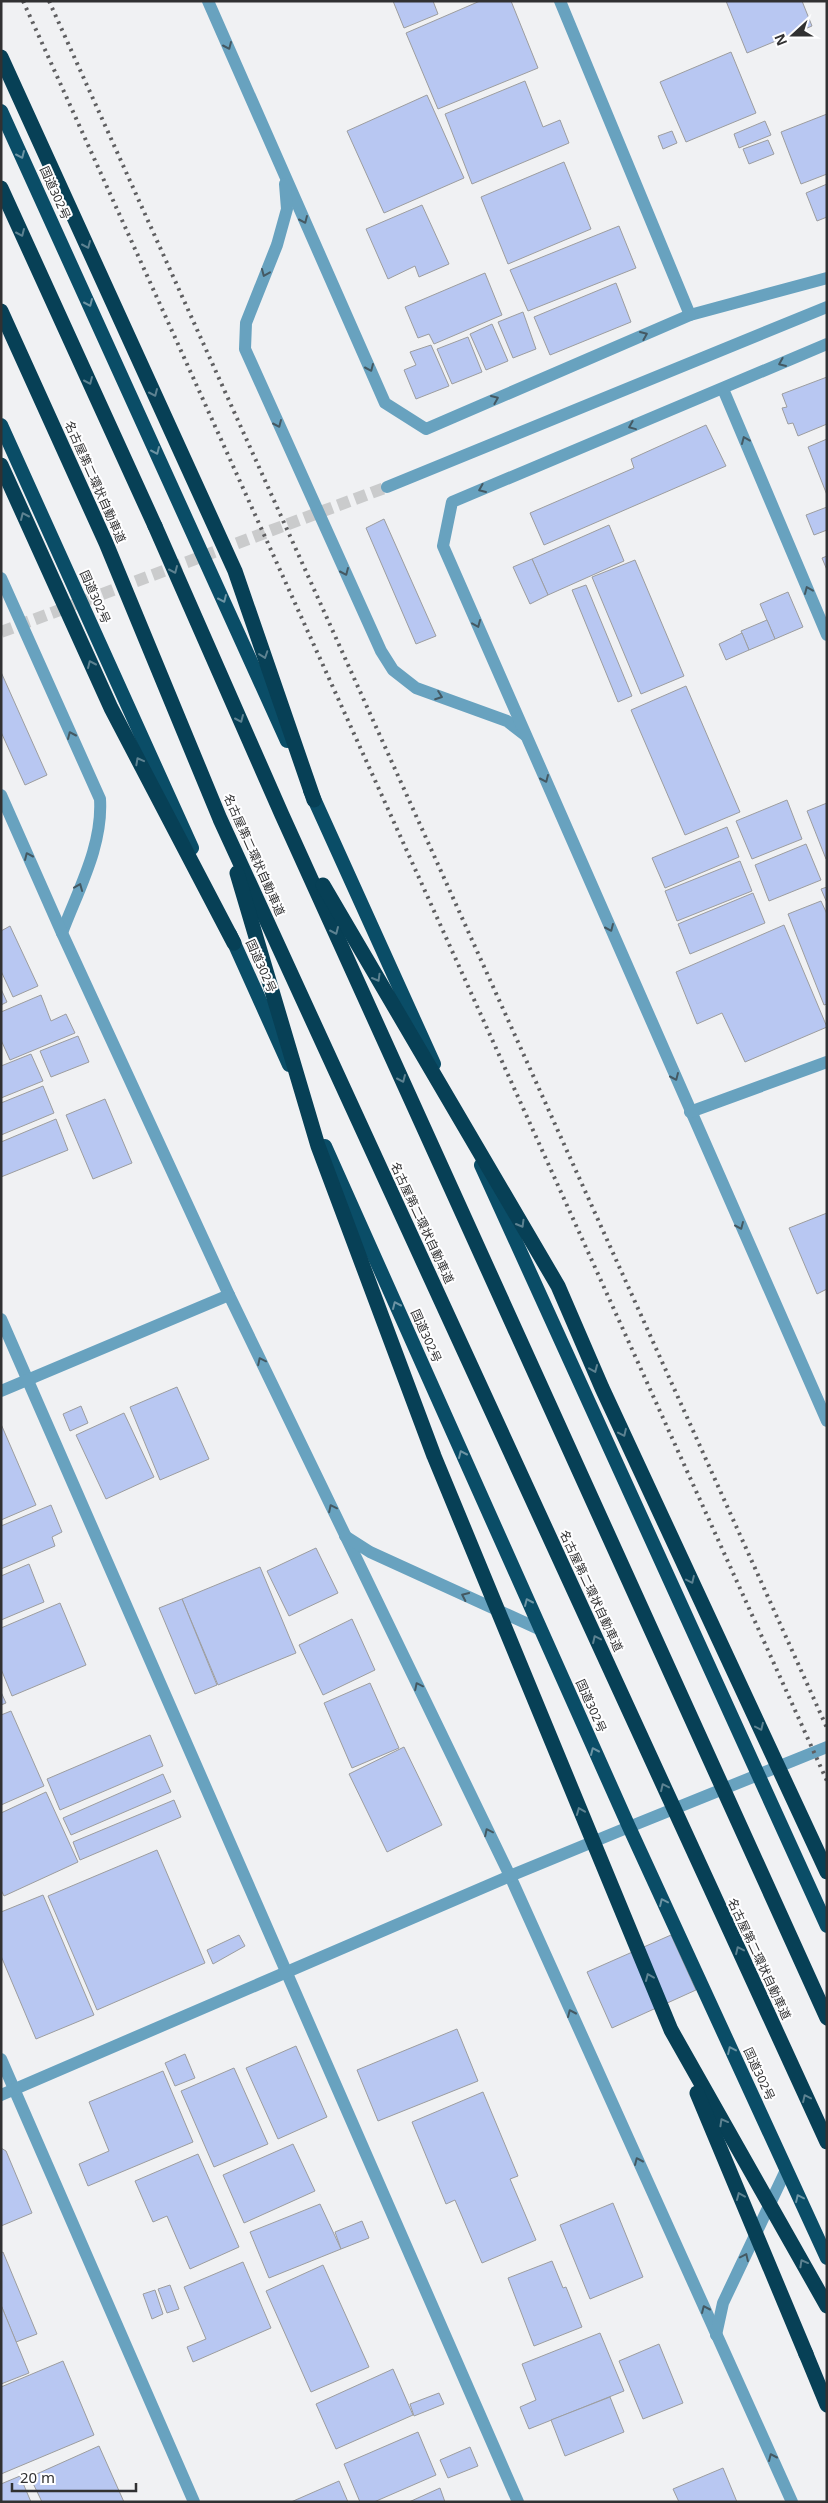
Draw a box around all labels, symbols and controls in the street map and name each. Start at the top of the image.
north arrow [768,10,818,60]
text: N [769,31,791,49]
one-way arrow [221,41,232,50]
one-way arrow [15,150,26,159]
street label: 国道302号 [36,163,75,222]
one-way arrow [298,215,309,224]
one-way arrow [15,228,26,237]
one-way arrow [80,240,91,249]
one-way arrow [261,268,272,277]
one-way arrow [82,298,93,307]
one-way arrow [640,330,648,340]
one-way arrow [778,357,787,368]
one-way arrow [364,364,374,372]
one-way arrow [82,376,93,385]
one-way arrow [148,388,158,397]
one-way arrow [490,395,499,406]
street label: 名古屋第二環状自動車道 [61,418,130,546]
one-way arrow [272,419,283,428]
one-way arrow [628,420,637,431]
one-way arrow [740,436,751,445]
one-way arrow [149,446,160,455]
one-way arrow [478,483,487,493]
one-way arrow [20,512,31,521]
one-way arrow [168,565,179,574]
street label: 国道302号 [76,567,115,626]
one-way arrow [339,567,350,576]
one-way arrow [803,586,814,595]
one-way arrow [217,594,227,603]
one-way arrow [470,619,481,628]
one-way arrow [258,651,268,659]
one-way arrow [87,660,98,669]
one-way arrow [434,690,443,700]
one-way arrow [233,714,244,723]
one-way arrow [67,731,78,740]
one-way arrow [135,757,145,766]
one-way arrow [538,774,549,783]
street label: 名古屋第二環状自動車道 [220,791,289,919]
one-way arrow [24,852,35,861]
one-way arrow [73,884,83,892]
one-way arrow [603,923,614,932]
one-way arrow [328,926,339,935]
street label: 国道302号 [242,936,281,995]
one-way arrow [371,972,381,981]
one-way arrow [668,1072,679,1081]
one-way arrow [395,1074,406,1083]
street label: 名古屋第二環状自動車道 [387,1159,458,1286]
one-way arrow [515,1218,525,1227]
one-way arrow [734,1221,745,1230]
one-way arrow [391,1301,402,1310]
street label: 国道302号 [407,1306,446,1365]
one-way arrow [257,1357,267,1366]
one-way arrow [587,1364,598,1373]
one-way arrow [617,1428,627,1437]
one-way arrow [458,1450,468,1459]
one-way arrow [328,1504,338,1513]
street label: 名古屋第二環状自動車道 [556,1527,627,1654]
one-way arrow [685,1575,696,1584]
one-way arrow [461,1591,470,1602]
one-way arrow [524,1598,535,1607]
one-way arrow [592,1635,602,1644]
street label: 国道302号 [572,1676,611,1735]
one-way arrow [414,1682,424,1691]
one-way arrow [753,1722,764,1731]
one-way arrow [590,1747,601,1756]
one-way arrow [659,1783,670,1792]
one-way arrow [576,1807,587,1816]
one-way arrow [484,1828,494,1837]
street label: 名古屋第二環状自動車道 [724,1895,795,2022]
one-way arrow [659,1898,669,1907]
one-way arrow [734,1946,745,1955]
one-way arrow [645,1973,655,1982]
one-way arrow [567,2009,578,2018]
street label: 国道302号 [740,2045,779,2103]
one-way arrow [726,2046,737,2055]
one-way arrow [802,2094,813,2103]
one-way arrow [719,2118,729,2127]
one-way arrow [634,2157,645,2166]
one-way arrow [736,2192,747,2201]
one-way arrow [795,2194,805,2203]
one-way arrow [739,2253,749,2262]
one-way arrow [799,2260,809,2269]
one-way arrow [701,2305,711,2314]
one-way arrow [767,2453,778,2462]
scale bar [12,2460,136,2492]
text: 20 m [20,2467,55,2487]

